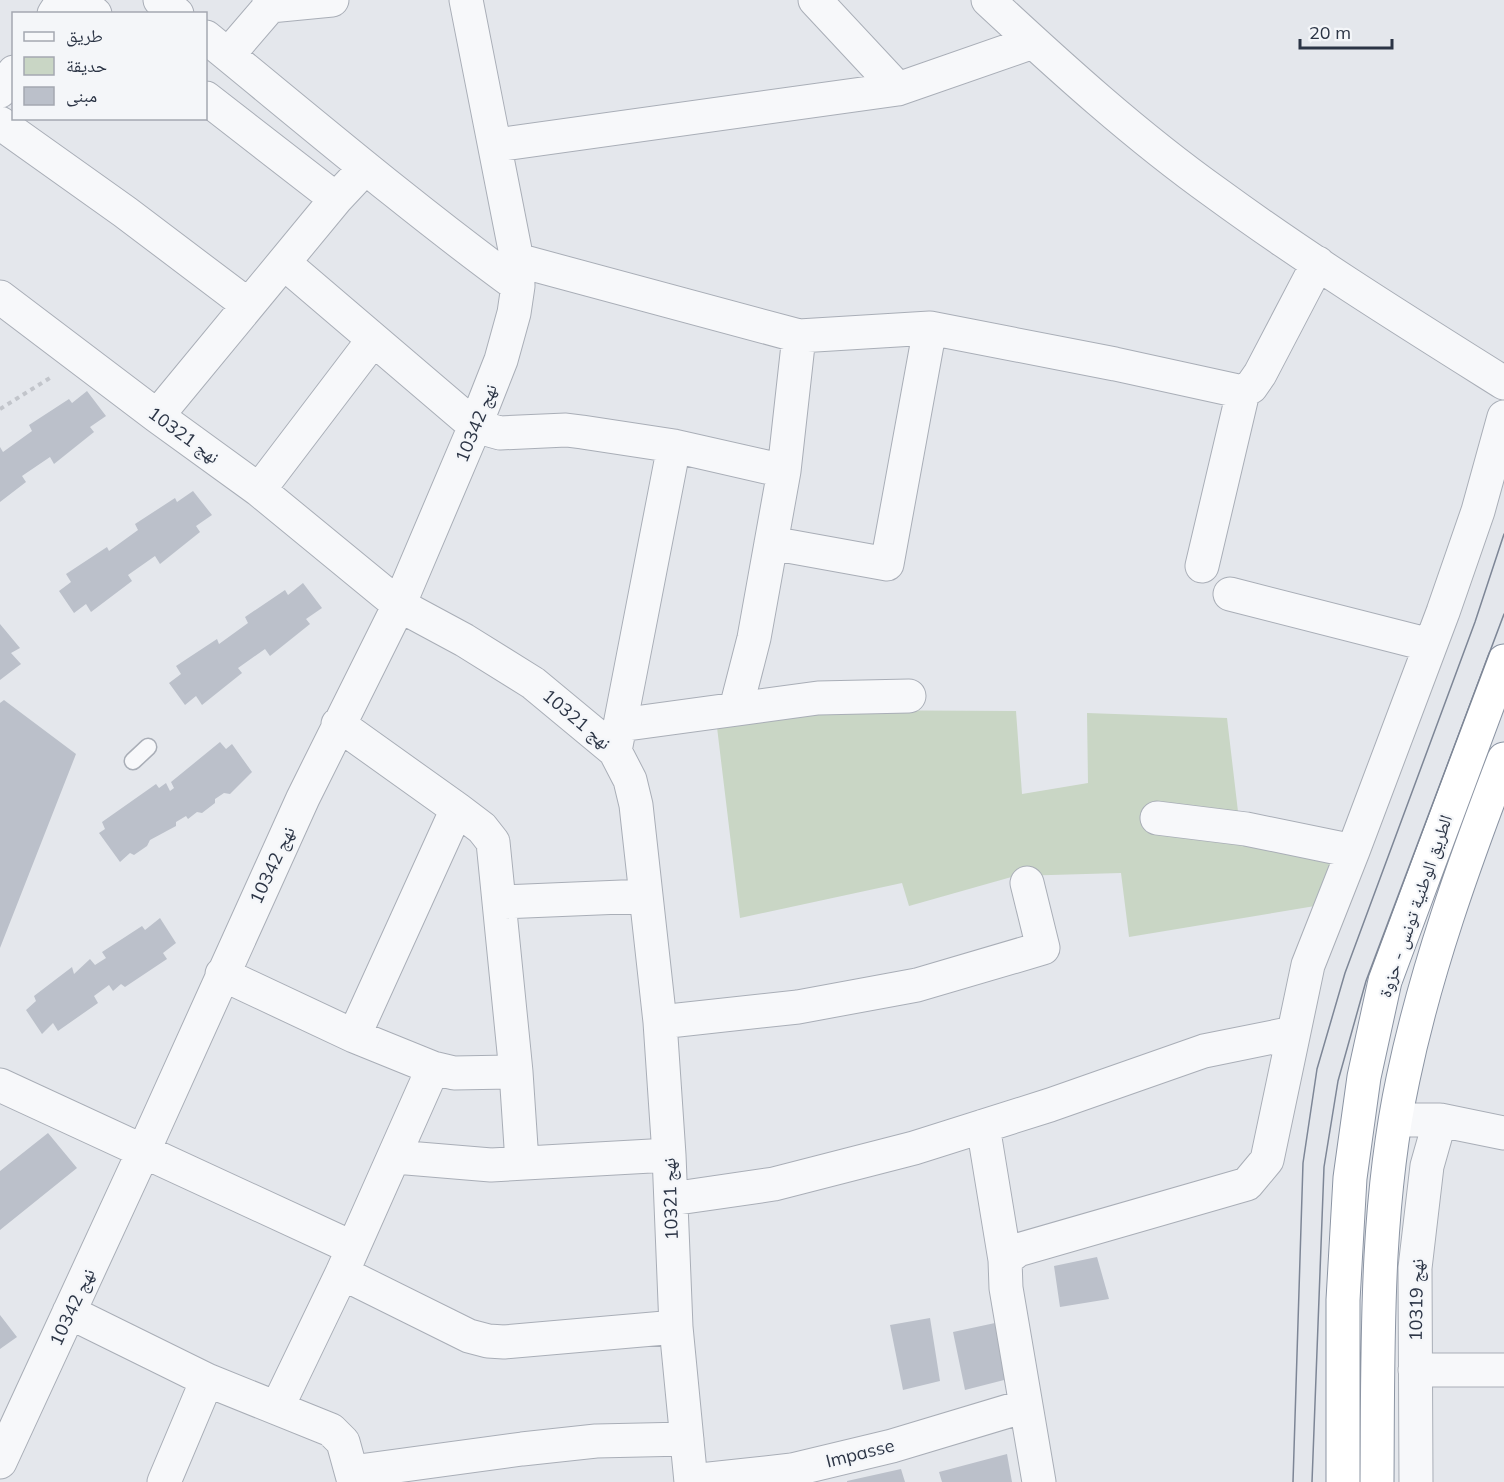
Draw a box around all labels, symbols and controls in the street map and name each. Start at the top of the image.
legend [12,12,207,120]
scale bar [1300,12,1392,50]
text: 20 m [1309,21,1351,44]
text: طريق [66,24,103,47]
text: حديقة [66,54,107,77]
text: مبنى [66,84,97,107]
street label: نهج 10342 [450,380,503,466]
street label: نهج 10321 [143,401,224,469]
street label: نهج 10321 [537,684,616,755]
street label: الطريق الوطنية تونس - حزوة [1373,812,1457,1000]
street label: نهج 10342 [244,823,301,908]
street label: نهج 10321 [657,1157,684,1241]
street label: نهج 10319 [1404,1259,1429,1341]
street label: نهج 10342 [44,1265,101,1350]
street label: Impasse [823,1433,897,1473]

